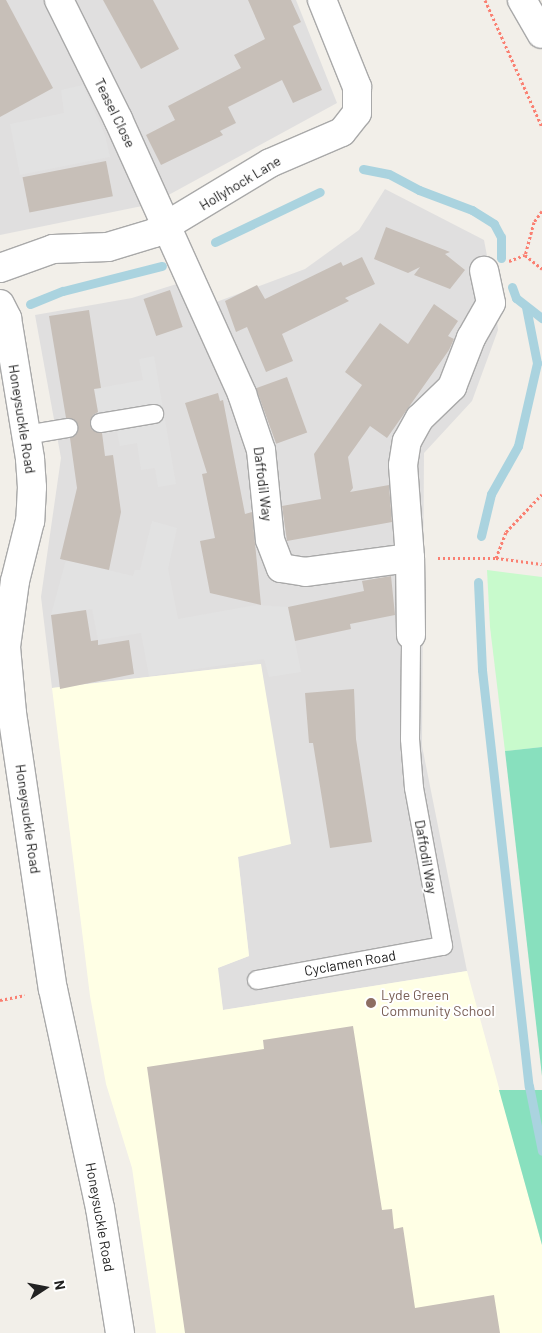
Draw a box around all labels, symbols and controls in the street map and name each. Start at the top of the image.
street label: Teasel Close [91,75,139,151]
street label: Hollyhock Lane [196,152,284,214]
street label: Honeysuckle Road [5,363,39,475]
street label: Daffodil Way [250,446,276,522]
street label: Honeysuckle Road [12,763,44,875]
street label: Daffodil Way [411,819,441,895]
street label: Cyclamen Road [303,947,397,979]
place label: Lyde Green Community School [381,987,495,1020]
marker: Lyde Green Community School [365,997,377,1009]
street label: Honeysuckle Road [82,1161,118,1273]
north arrow [20,1263,70,1313]
text: N [51,1279,69,1291]

